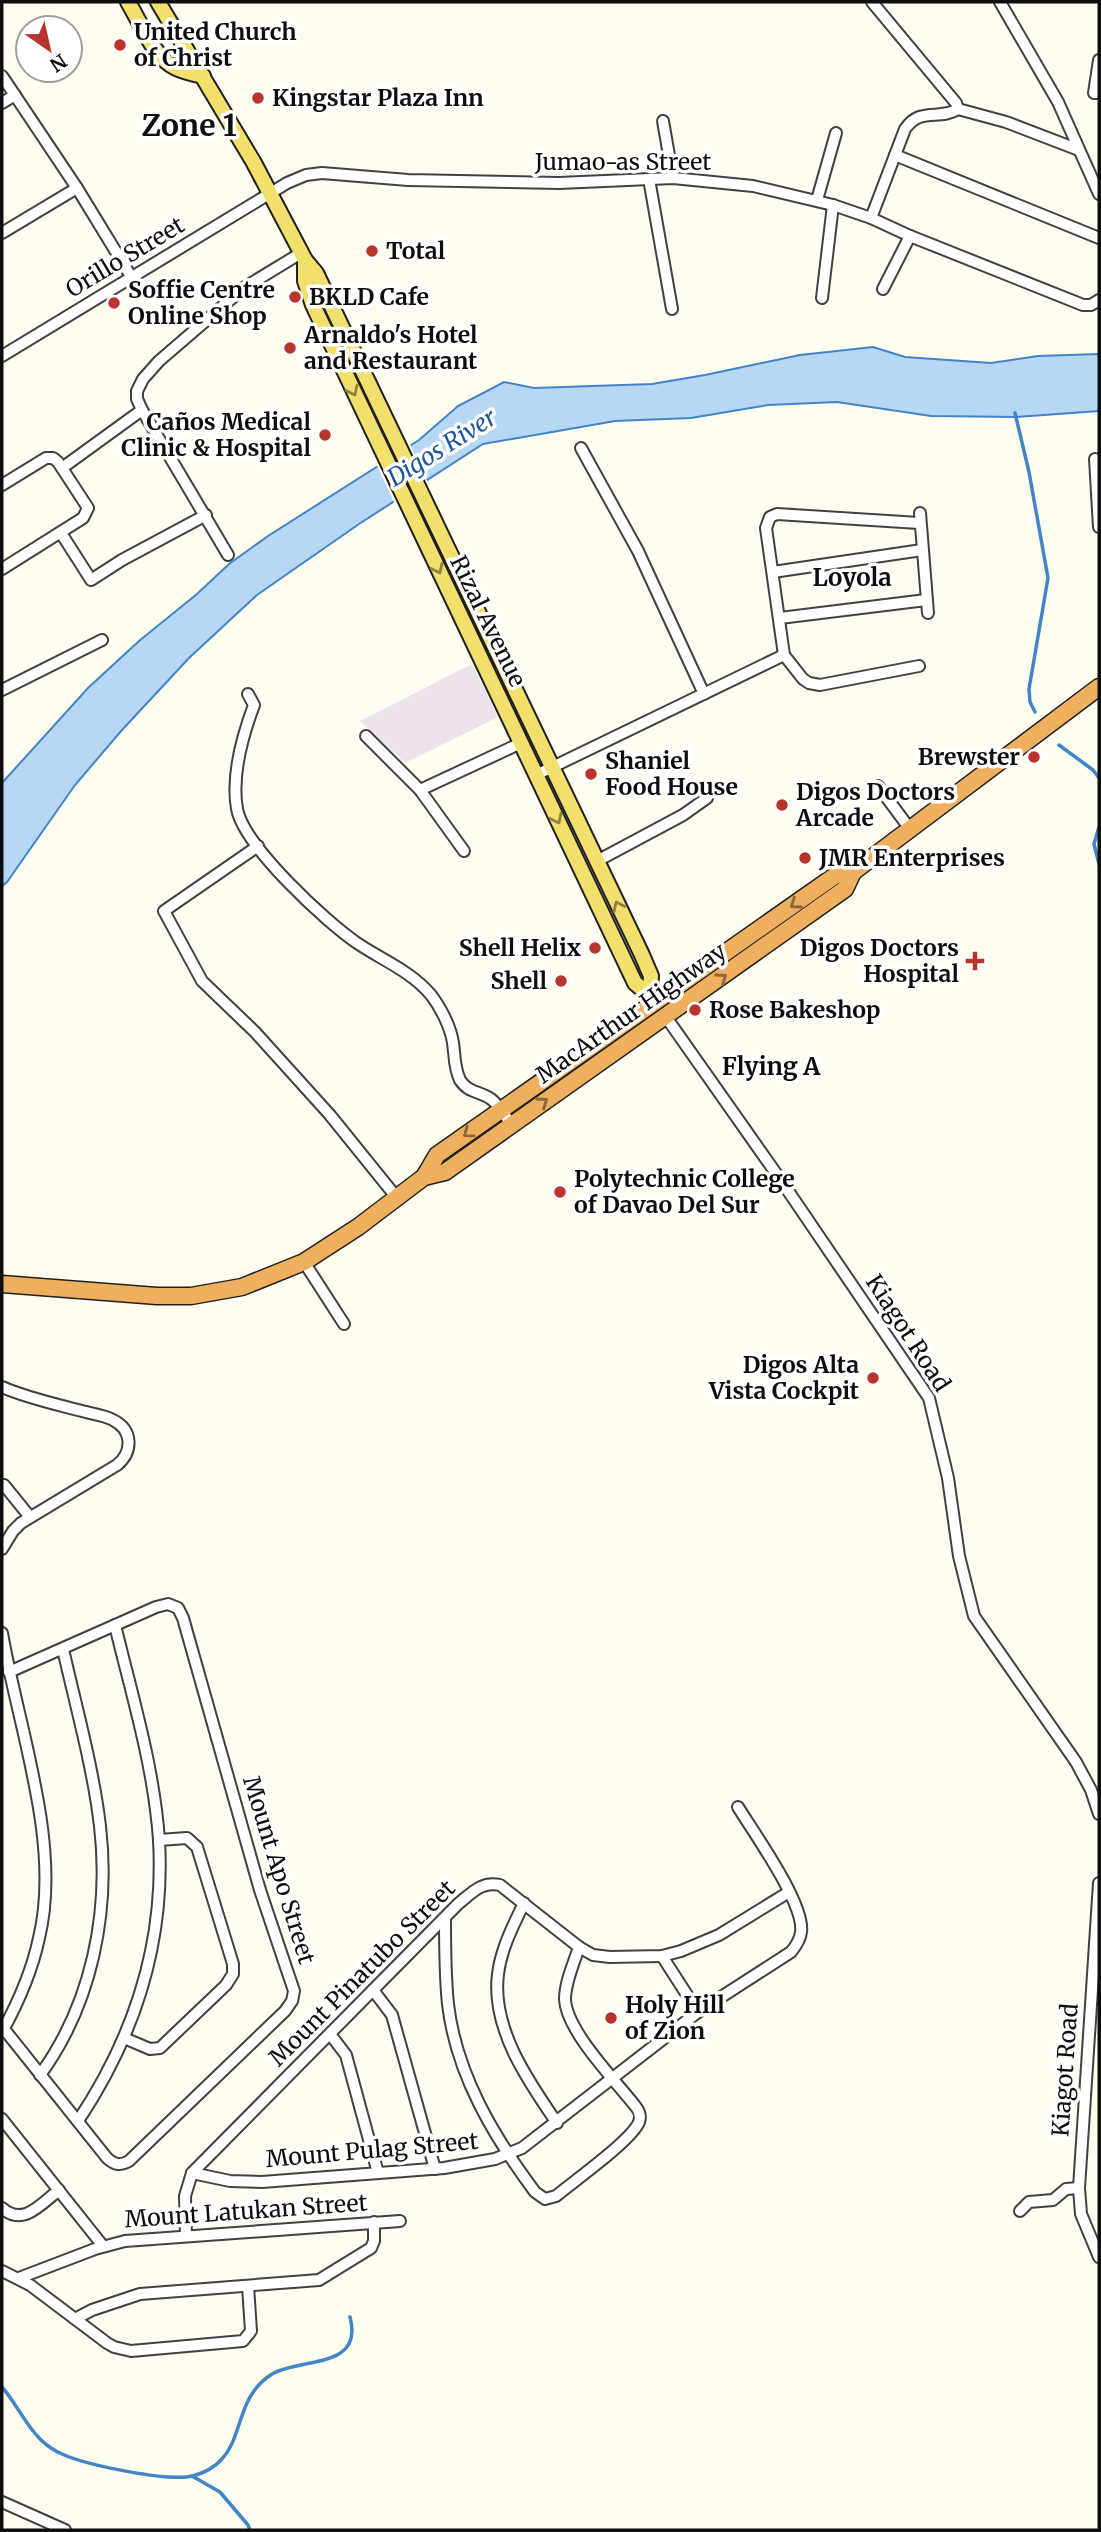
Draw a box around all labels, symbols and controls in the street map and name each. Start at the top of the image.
north arrow [14,14,84,84]
place label: United Church of Christ [134,17,297,72]
marker: United Church of Christ [112,37,128,53]
text: N [46,49,71,77]
place label: Kingstar Plaza Inn [272,83,484,112]
marker: Kingstar Plaza Inn [250,90,266,106]
district label: Zone 1 [141,106,237,144]
street label: Jumao-as Street [534,147,711,176]
street label: Orillo Street [60,210,189,303]
place label: Total [386,236,446,265]
marker: Total [364,243,380,259]
place label: Soffie Centre Online Shop [128,275,275,330]
place label: BKLD Cafe [309,282,429,311]
marker: BKLD Cafe [287,289,303,305]
marker: Soffie Centre Online Shop [106,295,122,311]
place label: Arnaldo's Hotel and Restaurant [303,320,478,375]
marker: Arnaldo's Hotel and Restaurant [282,340,298,356]
one-way arrow [345,384,359,396]
water label: Digos River [381,401,503,494]
place label: Caños Medical Clinic & Hospital [121,407,312,462]
marker: Caños Medical Clinic & Hospital [317,427,333,443]
street label: Rizal Avenue [444,550,533,691]
one-way arrow [430,562,444,574]
district label: Loyola [812,562,892,593]
place label: Brewster [918,742,1020,771]
place label: Shaniel Food House [605,746,738,801]
marker: Brewster [1026,749,1042,765]
marker: Shaniel Food House [583,766,599,782]
place label: Digos Doctors Arcade [795,777,955,832]
marker: Digos Doctors Arcade [774,797,790,813]
one-way arrow [549,812,563,824]
place label: JMR Enterprises [818,843,1005,872]
marker: JMR Enterprises [797,850,813,866]
one-way arrow [790,896,802,908]
one-way arrow [613,901,627,913]
place label: Shell Helix [459,933,581,962]
place label: Digos Doctors Hospital [800,933,960,988]
street label: MacArthur Highway [530,936,732,1089]
marker: Shell Helix [587,940,603,956]
marker: Digos Doctors Hospital [965,951,985,971]
place label: Shell [491,966,548,995]
marker: Shell [553,973,569,989]
one-way arrow [714,973,727,986]
place label: Rose Bakeshop [709,995,880,1024]
marker: Rose Bakeshop [687,1002,703,1018]
district label: Flying A [722,1051,821,1082]
one-way arrow [535,1098,548,1110]
one-way arrow [463,1125,476,1137]
place label: Polytechnic College of Davao Del Sur [574,1164,795,1219]
marker: Polytechnic College of Davao Del Sur [552,1184,568,1200]
street label: Kiagot Road [860,1269,957,1397]
place label: Digos Alta Vista Cockpit [708,1350,859,1405]
marker: Digos Alta Vista Cockpit [865,1370,881,1386]
street label: Mount Apo Street [237,1772,322,1967]
street label: Mount Pinatubo Street [263,1874,461,2072]
place label: Holy Hill of Zion [625,1990,725,2045]
street label: Kiagot Road [1045,2002,1084,2138]
marker: Holy Hill of Zion [603,2010,619,2026]
street label: Mount Pulag Street [264,2126,480,2173]
street label: Mount Latukan Street [124,2188,368,2233]

